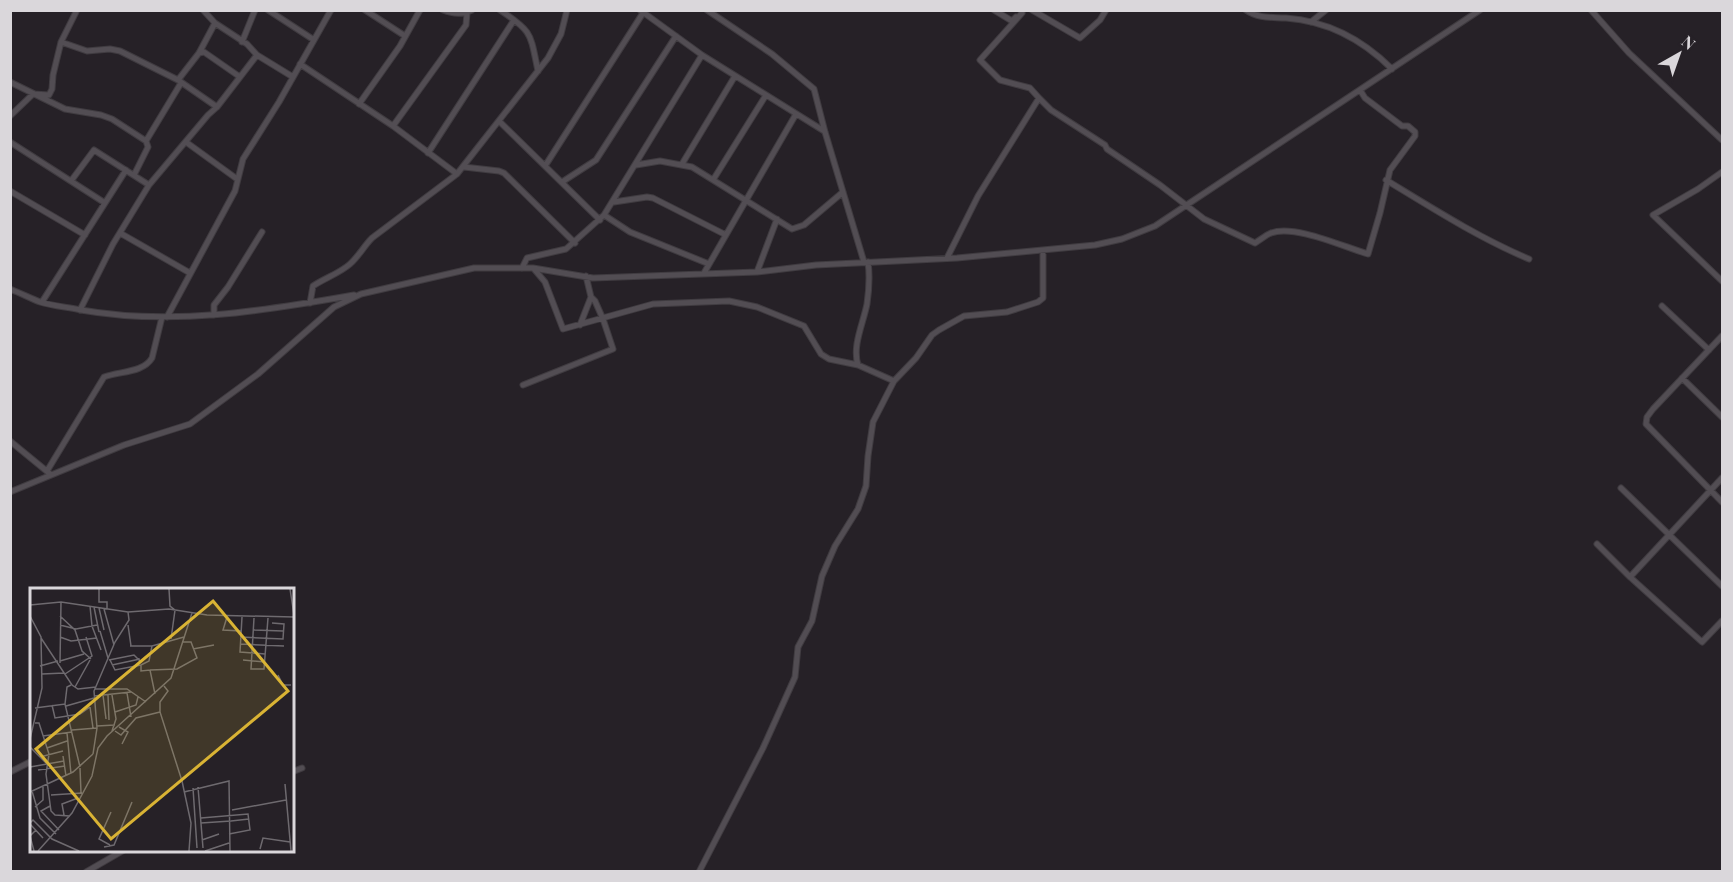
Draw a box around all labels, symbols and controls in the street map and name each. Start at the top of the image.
north arrow [1649,24,1709,84]
text: N [1678,30,1700,54]
inset map [30,588,294,852]

